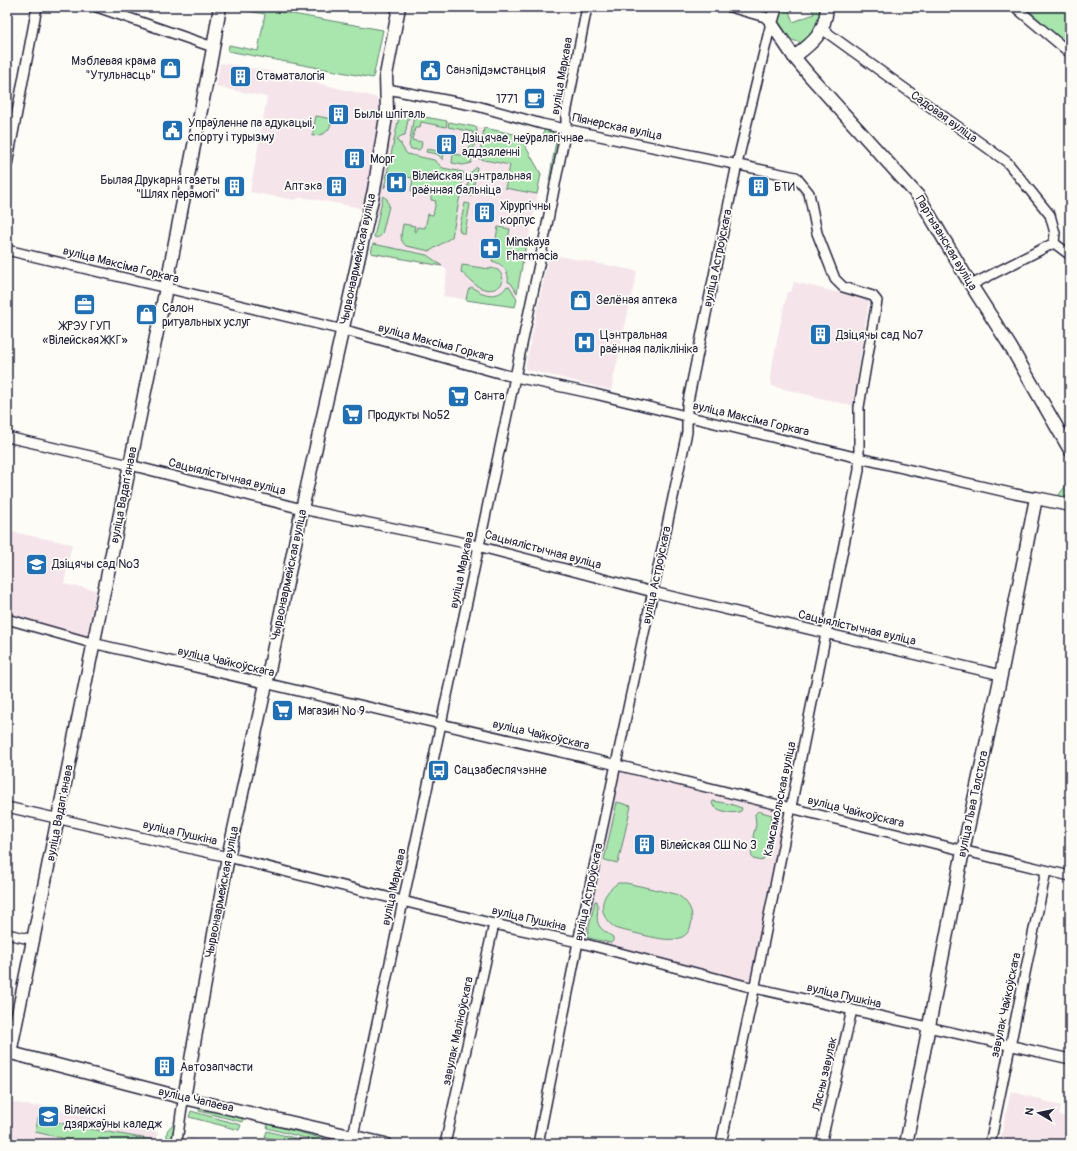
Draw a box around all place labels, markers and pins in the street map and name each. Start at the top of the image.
place label: Мэблевая крама "Утульнасць" [71,54,156,83]
shop icon: Мэблевая крама "Утульнасць" [158,55,184,81]
public building icon: Санэпідэмстанцыя [417,57,443,83]
building icon: Стаматалогія [227,63,253,89]
place label: Санэпідэмстанцыя [446,63,546,78]
place label: Стаматалогія [256,69,325,84]
cafe icon: 1771 [521,86,547,112]
place label: 1771 [496,92,518,107]
building icon: Былы шпіталь [326,101,352,127]
place label: Былы шпіталь [354,107,426,122]
place label: Упраўленне па адукацыі, спорту і турызму [188,116,315,145]
public building icon: Упраўленне па адукацыі, спорту і турызму [159,117,185,143]
place label: Дзіцячае, неўралагічнае аддзяленні [461,131,584,160]
building icon: Дзіцячае, неўралагічнае аддзяленні [433,132,459,158]
building icon: Морг [342,146,368,172]
place label: Морг [370,152,395,167]
place label: Вілейская цэнтральная раённая бальніца [412,169,532,198]
hospital icon: Вілейская цэнтральная раённая бальніца [383,170,409,196]
place label: Былая Друкарня газеты "Шлях перамогі" [100,173,220,202]
building icon: Аптэка [324,173,350,199]
building icon: Былая Друкарня газеты "Шлях перамогі" [222,174,248,200]
building icon: БТИ [746,174,772,200]
place label: Аптэка [284,179,322,194]
place label: БТИ [774,180,795,195]
place label: Хірургічны корпус [500,199,551,228]
building icon: Хірургічны корпус [472,200,498,226]
place label: Minskaya Pharmacia [506,235,559,264]
pharmacy icon: Minskaya Pharmacia [478,236,504,262]
shop icon: Зелёная аптека [567,287,593,313]
office icon: ЖРЭУ ГУП «Вілейская ЖКГ» [72,292,98,318]
place label: Зелёная аптека [596,293,678,308]
place label: Салон ритуальных услуг [162,301,251,330]
shop icon: Салон ритуальных услуг [134,302,160,328]
place label: ЖРЭУ ГУП «Вілейская ЖКГ» [43,319,127,348]
building icon: Дзіцячы сад №7 [807,322,833,348]
place label: Цэнтральная раённая паліклініка [600,328,699,357]
place label: Дзіцячы сад №7 [835,328,924,343]
hospital icon: Цэнтральная раённая паліклініка [571,329,597,355]
supermarket icon: Санта [445,383,471,409]
place label: Санта [474,389,505,404]
supermarket icon: Продукты №52 [340,402,366,428]
place label: Продукты №52 [368,408,450,423]
school or university icon: Дзіцячы сад №3 [24,551,50,577]
place label: Дзіцячы сад №3 [51,557,140,572]
supermarket icon: Магазин № 9 [269,698,295,724]
place label: Магазин № 9 [298,704,365,719]
bus stop icon: Сацзабеспячэнне [426,757,452,783]
place label: Сацзабеспячэнне [454,763,547,778]
building icon: Вілейская СШ № 3 [631,832,657,858]
place label: Вілейская СШ № 3 [660,838,757,853]
building icon: Автозапчасти [152,1054,178,1080]
place label: Автозапчасти [180,1060,253,1075]
place label: Вілейскі дзяржаўны каледж [64,1103,162,1132]
school or university icon: Вілейскі дзяржаўны каледж [36,1104,62,1130]

